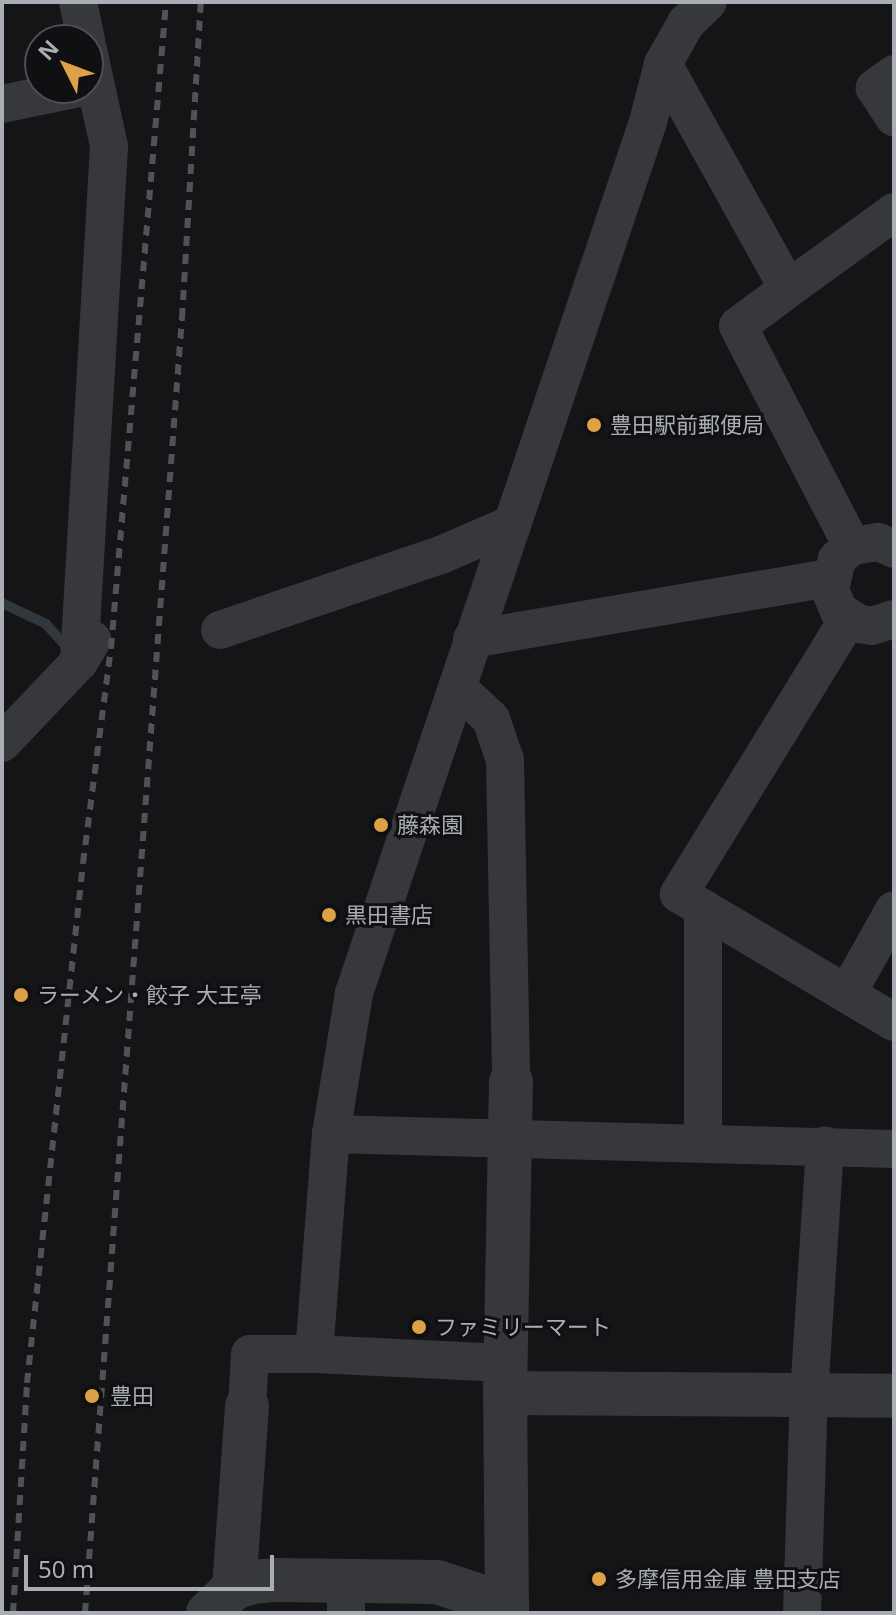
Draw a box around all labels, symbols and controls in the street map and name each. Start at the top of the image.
north arrow [24,24,104,104]
text: N [31,33,65,66]
place label: 豊田駅前郵便局 [610,412,764,438]
marker: 豊田駅前郵便局 [585,416,603,434]
place label: 藤森園 [397,812,463,838]
marker: 藤森園 [372,816,390,834]
place label: 黒田書店 [345,902,433,928]
marker: 黒田書店 [320,906,338,924]
place label: ラーメン・餃子 大王亭 [37,982,263,1008]
marker: ラーメン・餃子 大王亭 [12,986,30,1004]
place label: ファミリーマート [435,1314,611,1340]
marker: ファミリーマート [410,1318,428,1336]
place label: 豊田 [110,1383,154,1409]
marker: 豊田 [81,1385,103,1407]
scale bar [28,1539,278,1589]
text: 50 m [38,1552,94,1585]
place label: 多摩信用金庫 豊田支店 [615,1566,841,1592]
marker: 多摩信用金庫 豊田支店 [590,1570,608,1588]

